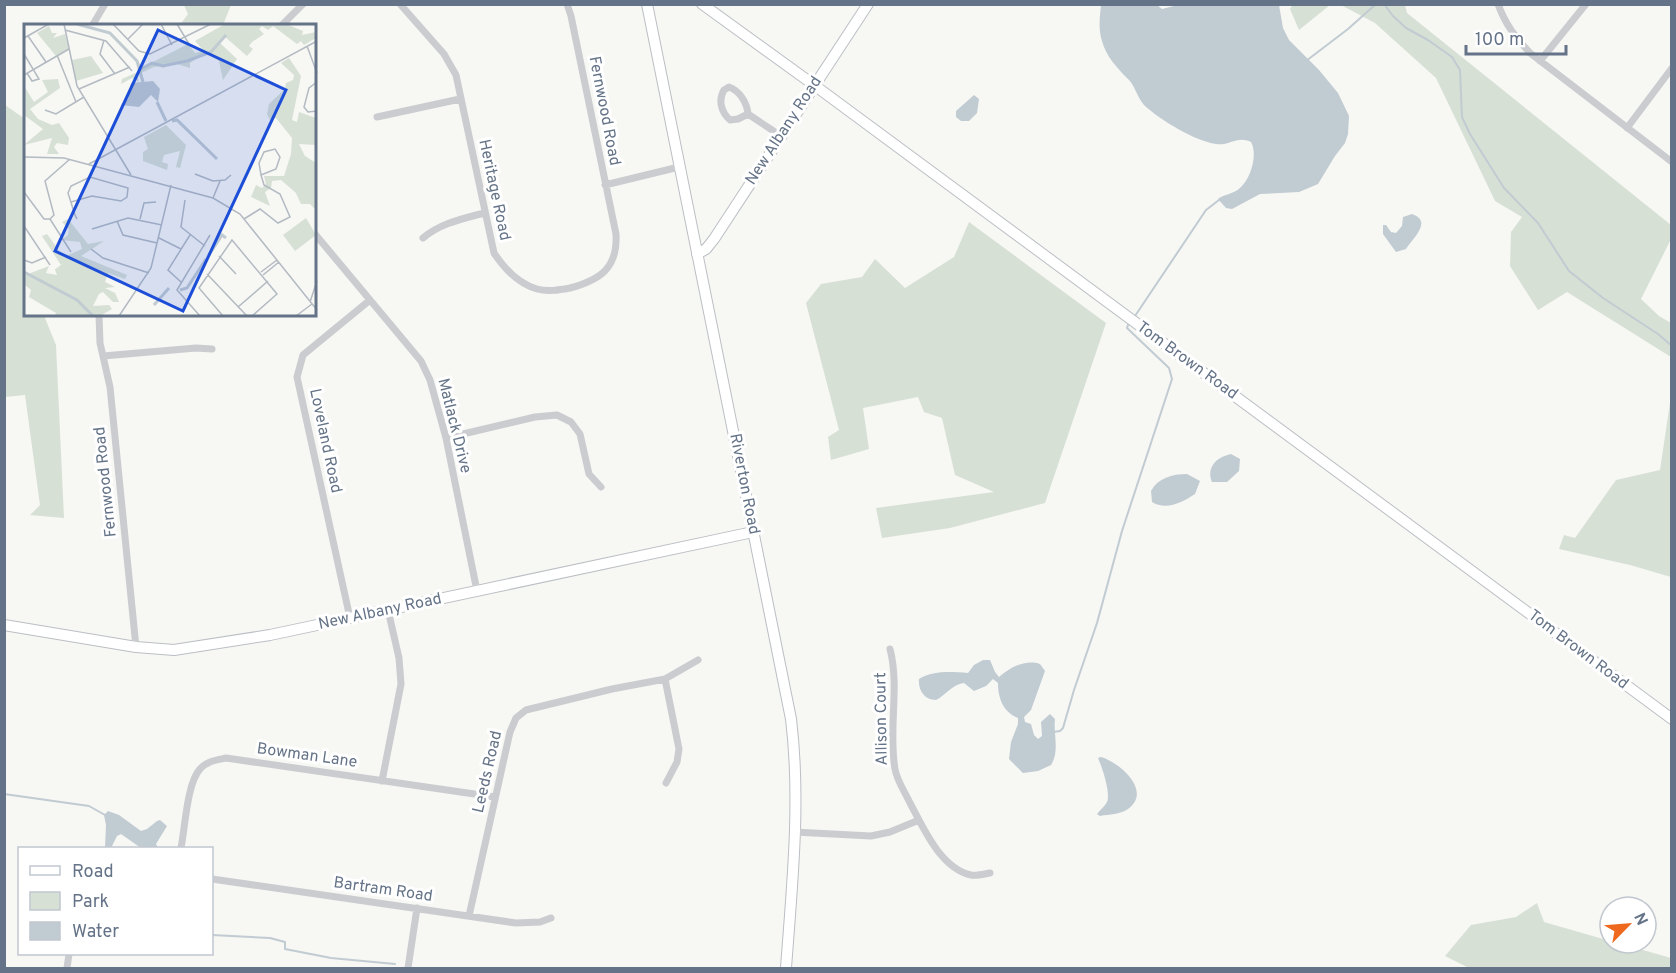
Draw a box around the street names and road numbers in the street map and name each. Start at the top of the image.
street label: Fernwood Road [584,55,624,167]
street label: New Albany Road [741,73,827,189]
street label: Heritage Road [474,138,514,242]
street label: Tom Brown Road [1132,318,1242,404]
street label: Matlack Drive [433,376,475,476]
street label: Loveland Road [304,387,346,495]
street label: Fernwood Road [90,426,122,538]
street label: Riverton Road [724,432,764,536]
street label: New Albany Road [317,589,443,635]
street label: Tom Brown Road [1524,606,1632,694]
street label: Allison Court [871,672,893,766]
street label: Leeds Road [469,729,507,815]
street label: Bowman Lane [255,739,359,773]
street label: Bartram Road [332,873,434,907]

